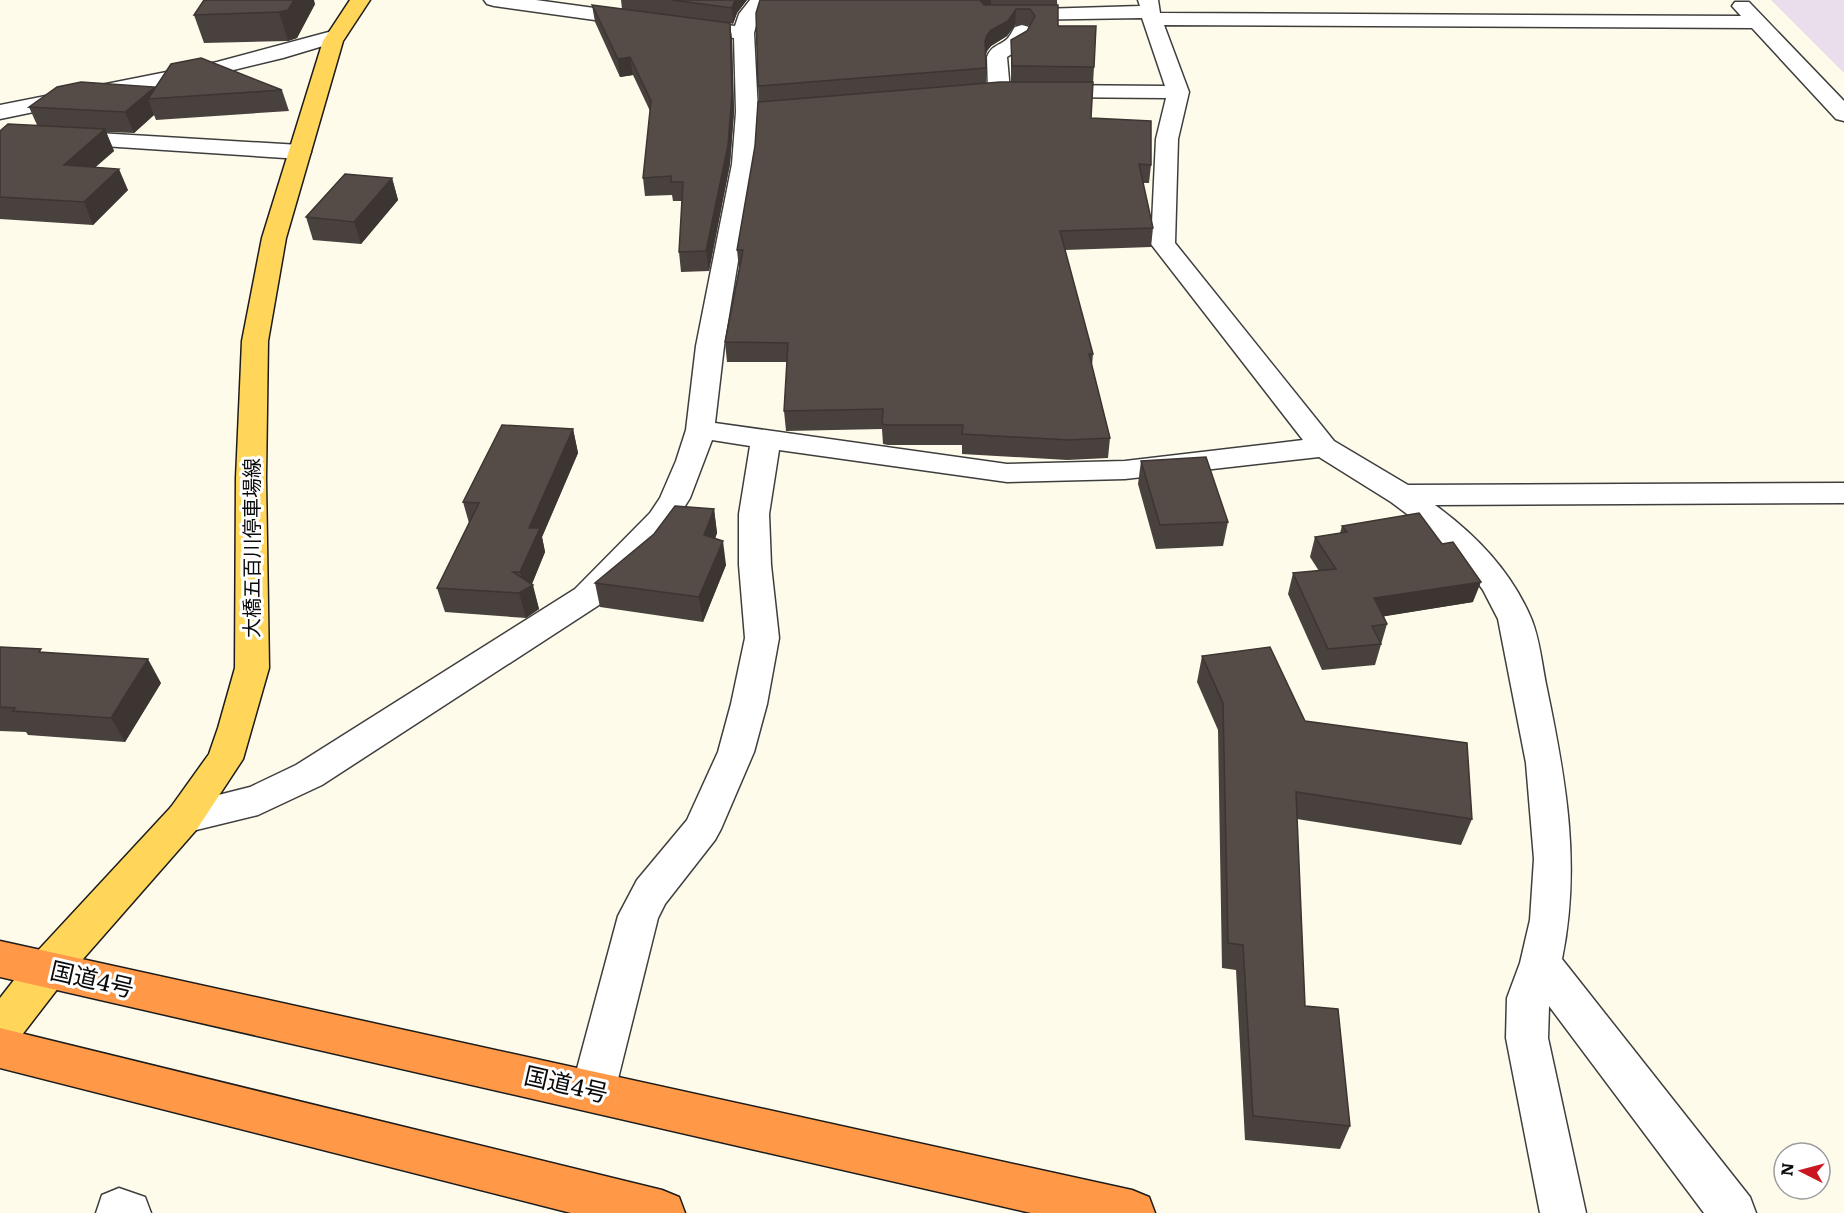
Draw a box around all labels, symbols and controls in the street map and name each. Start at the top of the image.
street label: 大橋五百川停車場線 [235,458,265,638]
street label: 国道4号 [47,951,138,1004]
street label: 国道4号 [521,1056,612,1109]
north arrow [1772,1141,1832,1201]
text: N [1773,1161,1799,1177]

